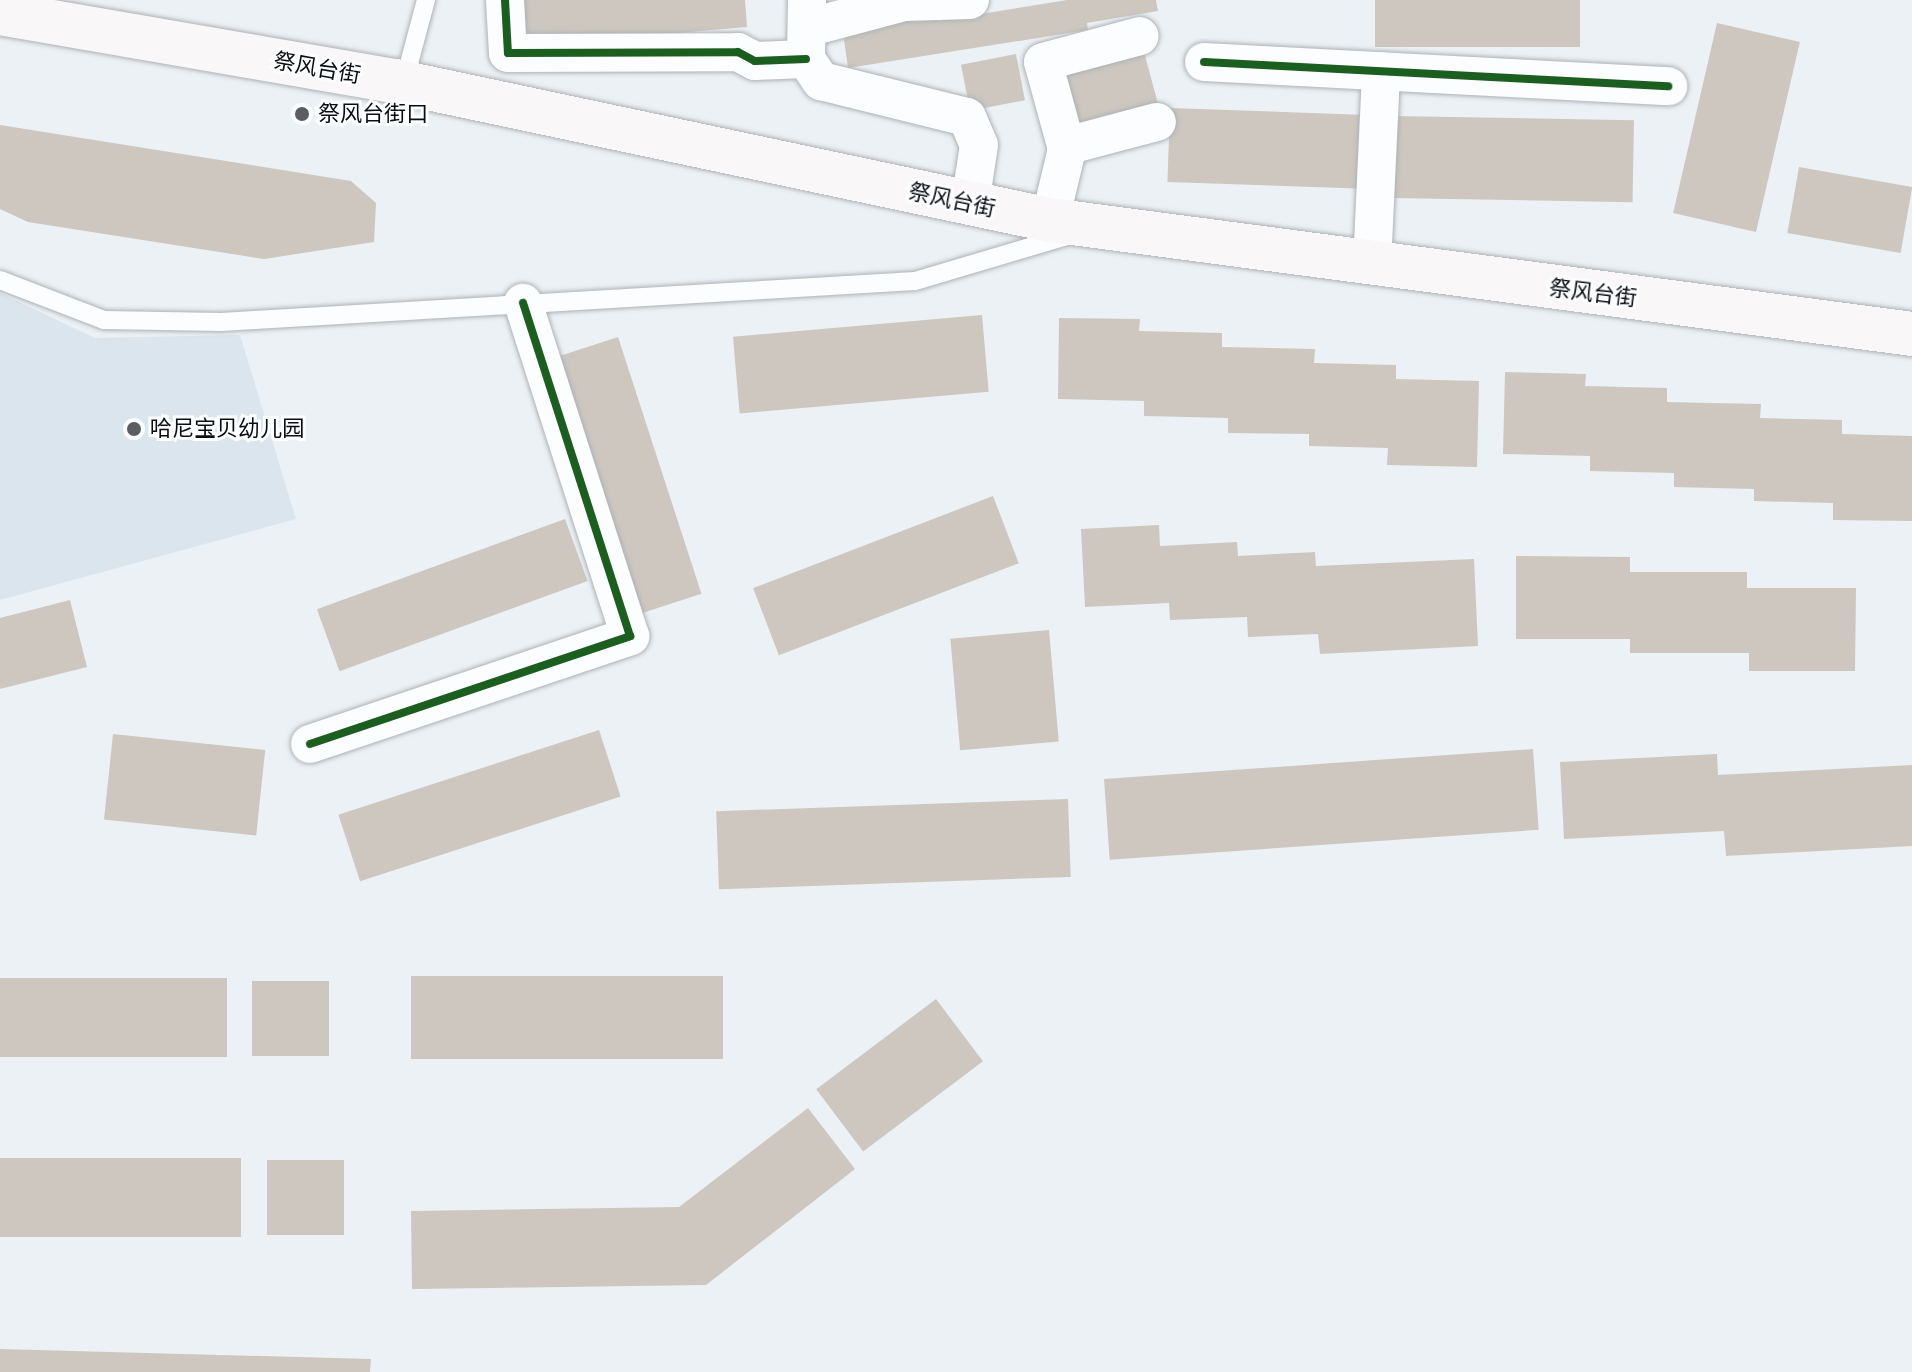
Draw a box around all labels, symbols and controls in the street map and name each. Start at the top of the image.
street label: 祭风台街 [271,47,363,89]
place label: 祭风台街口 [318,101,428,127]
marker: 祭风台街口 [293,105,311,123]
street label: 祭风台街 [906,178,998,222]
street label: 祭风台街 [1548,275,1638,311]
place label: 哈尼宝贝幼儿园 [150,416,304,442]
marker: 哈尼宝贝幼儿园 [125,420,143,438]

